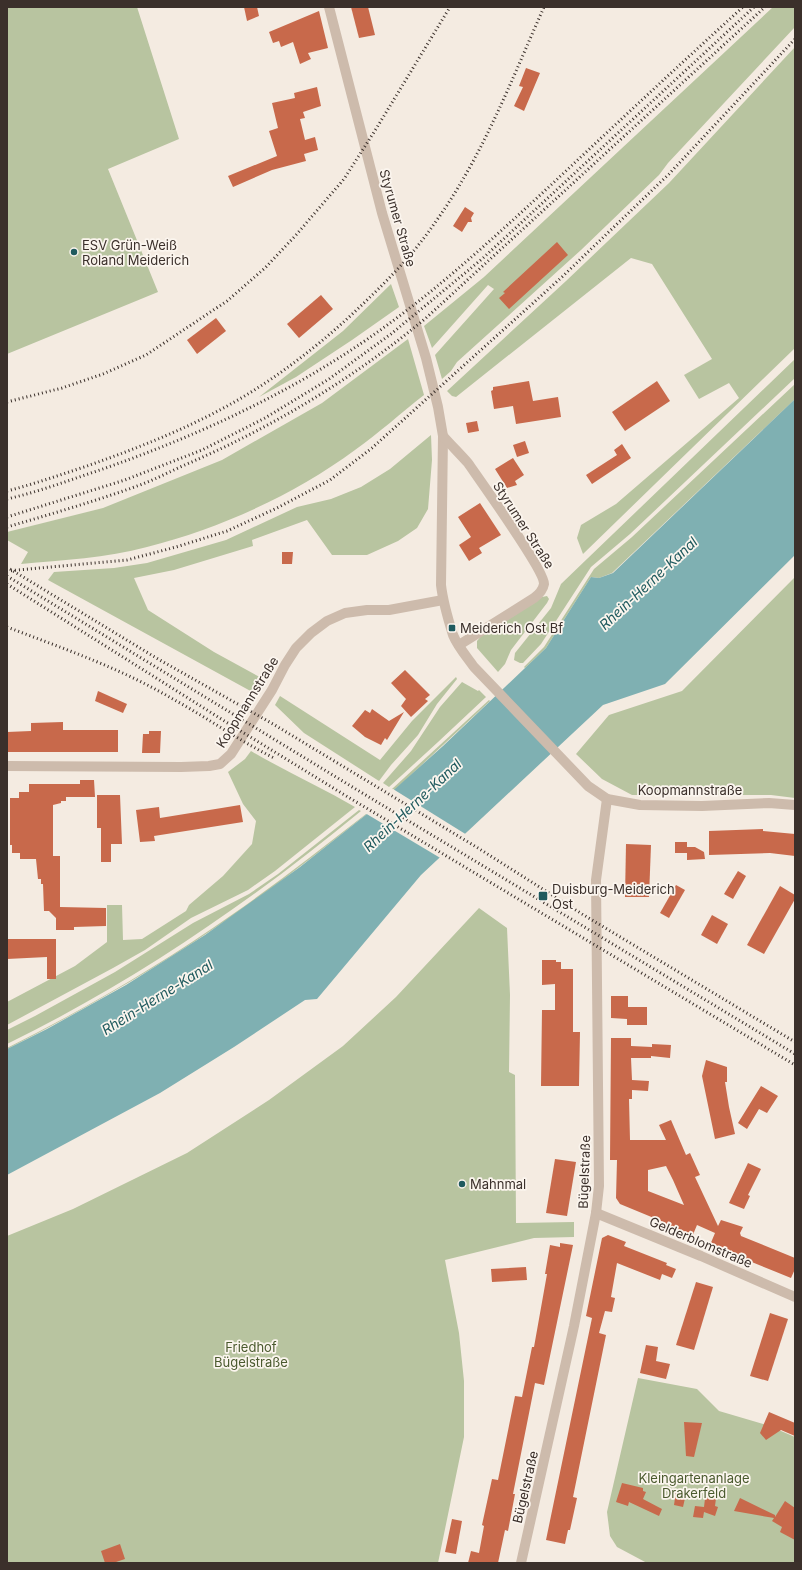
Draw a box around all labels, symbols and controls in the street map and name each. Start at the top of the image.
street label: Styrumer Straße [376,167,420,269]
place label: ESV Grün-Weiß Roland Meiderich [82,237,189,268]
marker: ESV Grün-Weiß Roland Meiderich [69,247,79,257]
street label: Styrumer Straße [490,478,558,572]
water label: Rhein-Herne-Kanal [595,533,701,633]
place label: Meiderich Ost Bf [460,620,563,636]
marker: Meiderich Ost Bf [447,623,457,633]
street label: Koopmannstraße [212,653,282,751]
water label: Rhein-Herne-Kanal [359,755,465,855]
street label: Koopmannstraße [638,782,742,798]
place label: Duisburg-Meiderich Ost [552,881,675,912]
marker: Duisburg-Meiderich Ost [537,890,549,902]
water label: Rhein-Herne-Kanal [98,956,216,1038]
street label: Bügelstraße [575,1135,593,1209]
place label: Mahnmal [470,1176,526,1192]
marker: Mahnmal [457,1179,467,1189]
street label: Gelderblomstraße [647,1213,755,1271]
park label: Friedhof Bügelstraße [214,1339,288,1370]
street label: Bügelstraße [509,1449,541,1525]
park label: Kleingartenanlage Drakerfeld [638,1470,750,1501]

